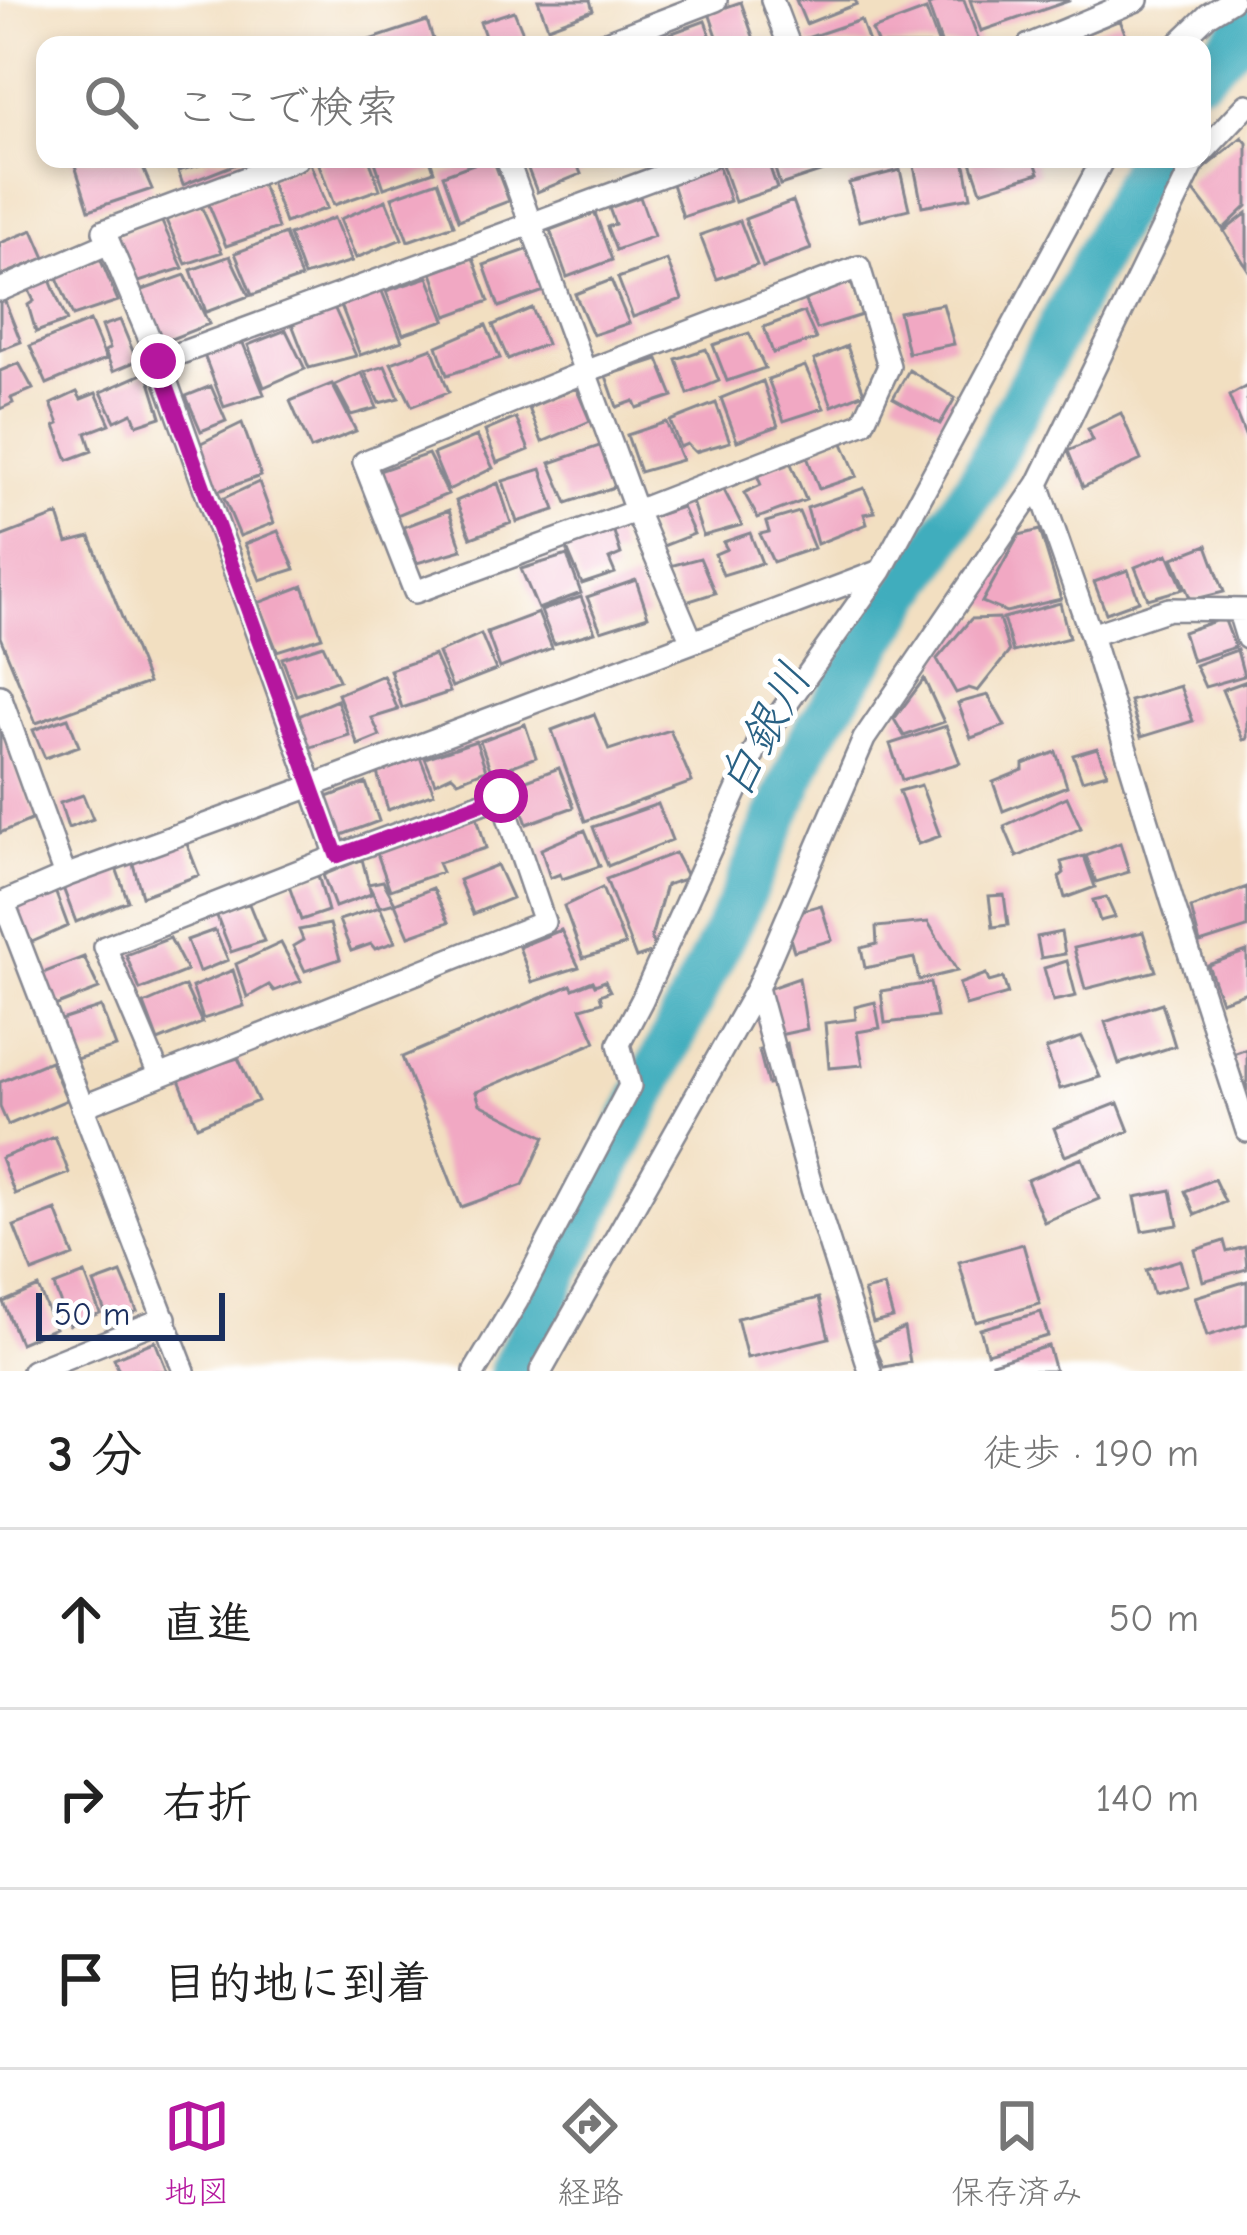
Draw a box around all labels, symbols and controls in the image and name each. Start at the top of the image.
search box [36,36,1211,168]
icon: search [78,69,144,135]
text: ここで検索 [174,81,399,133]
route end [131,334,185,388]
water label: 白銀川 [706,654,822,807]
route start [474,769,528,823]
scale bar [36,1287,225,1340]
text: 50 m [54,1295,130,1333]
text: 3 分 [48,1425,142,1484]
text: 徒歩 · 190 m [983,1431,1199,1476]
icon: ahead [48,1586,114,1652]
text: 50 m [1109,1596,1199,1641]
text: 直進 [162,1597,252,1649]
icon: right [48,1766,114,1832]
text: 140 m [1096,1776,1199,1821]
text: 右折 [162,1777,252,1829]
icon: arrive [48,1946,114,2012]
text: 目的地に到着 [162,1957,432,2009]
tab: 地図 [164,2093,230,2213]
tab: 経路 [557,2093,623,2213]
tab: 保存済み [951,2093,1083,2213]

